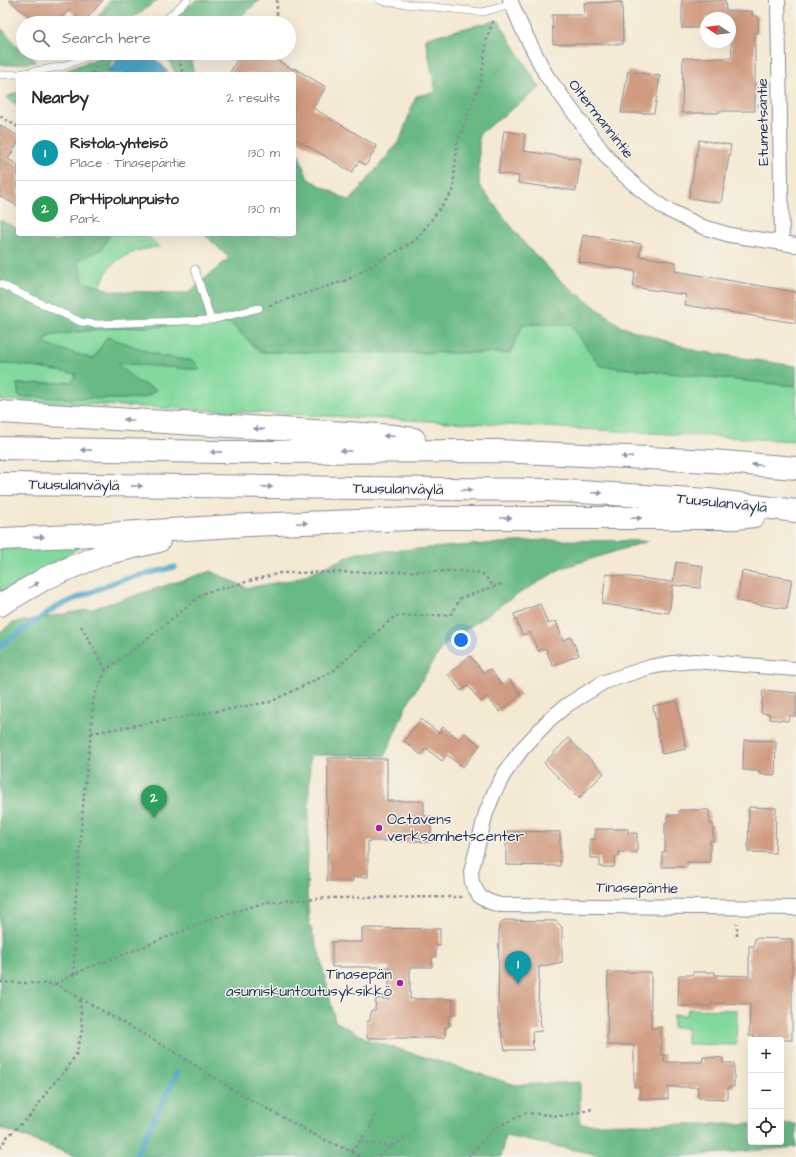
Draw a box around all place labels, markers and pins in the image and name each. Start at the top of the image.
pin: 2 [141,785,167,818]
place label: Octavens verksamhetscenter [387,809,524,847]
marker: Octavens verksamhetscenter [374,823,384,833]
pin: 1 [505,951,531,984]
place label: Tinasepän asumiskuntoutusyksikkö [226,964,393,1003]
marker: Tinasepän asumiskuntoutusyksikkö [395,978,405,988]

